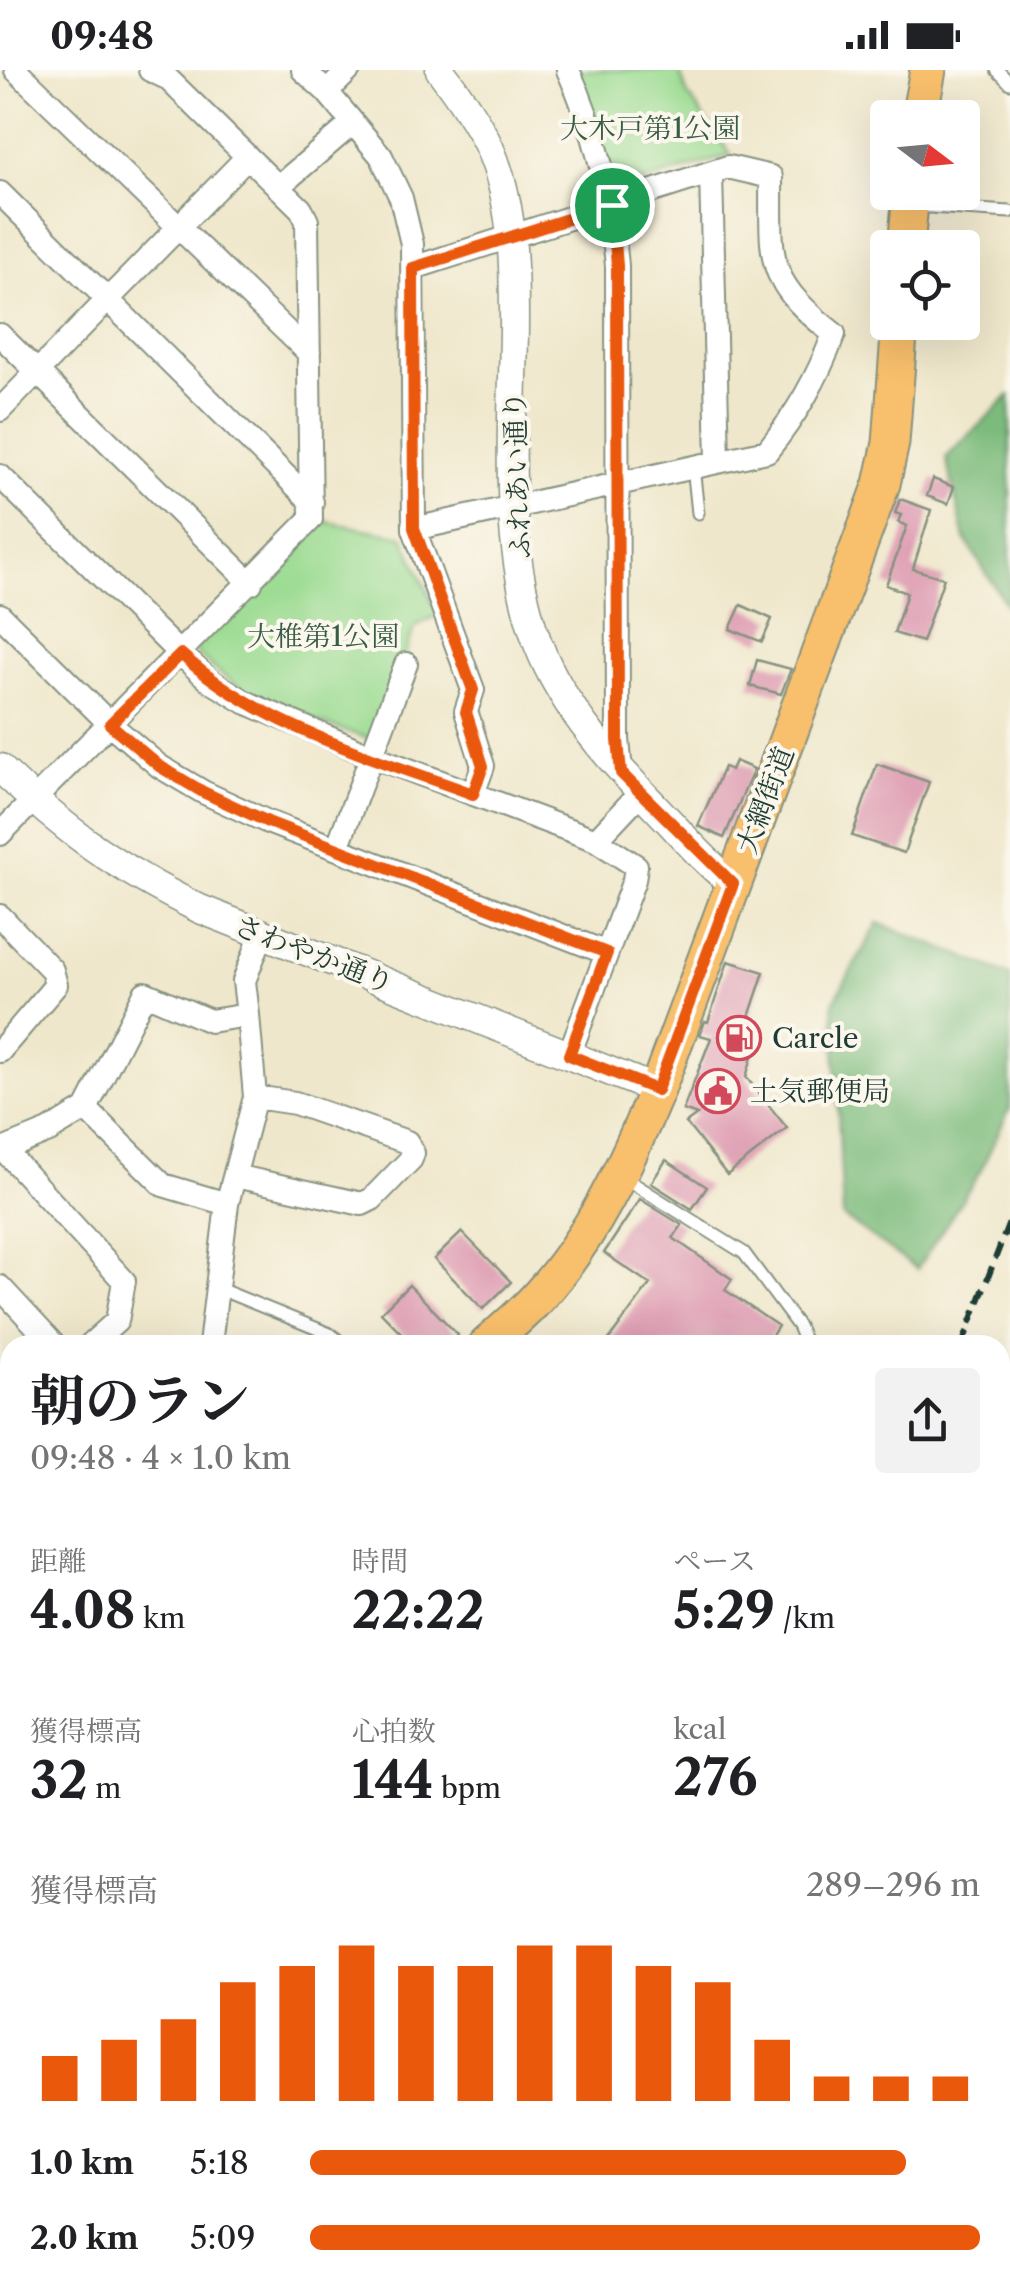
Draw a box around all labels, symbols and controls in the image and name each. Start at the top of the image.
text: 09:48 [50,12,154,59]
north arrow [870,100,980,210]
map controls [870,100,980,340]
park label: 大木戸第1公園 [560,111,740,145]
pin [570,163,655,248]
icon: arrive [585,178,640,233]
button: locate [870,230,980,340]
street label: ふれあい通り [497,390,537,560]
park label: 大椎第1公園 [247,619,399,653]
street label: 大網街道 [729,742,801,858]
street label: さわやか通り [229,908,399,1000]
fuel station icon: Carcle [716,1015,762,1061]
place label: Carcle [772,1021,858,1055]
public building icon: 土気郵便局 [695,1068,741,1114]
place label: 土気郵便局 [750,1074,890,1108]
text: 朝のラン [30,1367,250,1434]
button: share [875,1368,980,1473]
text: 09:48 · 4 × 1.0 km [30,1438,291,1477]
text: 距離 [30,1544,86,1578]
text: 時間 [352,1544,408,1578]
text: ペース [673,1544,756,1578]
text: 4.08 [30,1579,136,1641]
text: 22:22 [352,1579,485,1641]
text: 5:29 [673,1579,775,1641]
text: km [136,1601,185,1635]
text: /km [775,1601,835,1635]
text: kcal [673,1712,726,1746]
text: 獲得標高 [30,1714,142,1748]
text: 心拍数 [352,1714,436,1748]
text: 276 [673,1746,758,1808]
text: 32 [30,1749,88,1811]
text: 144 [352,1749,433,1811]
text: m [88,1771,121,1805]
text: bpm [433,1771,501,1805]
text: 289–296 m [806,1865,980,1904]
text: 獲得標高 [30,1871,158,1910]
text: 1.0 km [30,2143,134,2182]
text: 5:18 [190,2143,249,2182]
text: 2.0 km [30,2218,139,2257]
text: 5:09 [190,2218,255,2257]

